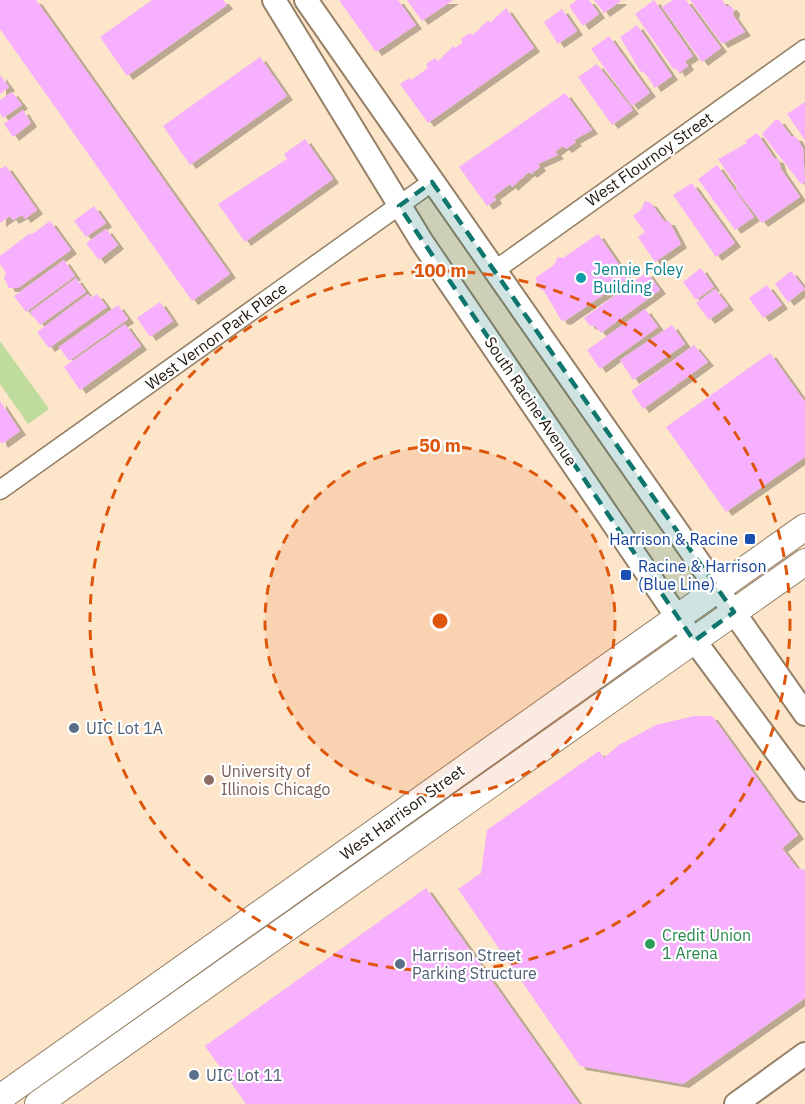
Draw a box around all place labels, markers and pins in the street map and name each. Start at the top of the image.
place label: Jennie Foley Building [593,259,683,297]
marker: Jennie Foley Building [574,271,588,285]
place label: Harrison & Racine [609,529,738,549]
marker: Harrison & Racine [743,532,757,546]
place label: Racine & Harrison (Blue Line) [638,556,767,594]
marker: Racine & Harrison (Blue Line) [619,568,633,582]
centre of rings [430,611,450,631]
place label: UIC Lot 1A [86,718,163,738]
marker: UIC Lot 1A [67,721,81,735]
place label: University of Illinois Chicago [221,761,331,799]
marker: University of Illinois Chicago [202,773,216,787]
place label: Credit Union 1 Arena [662,925,751,963]
marker: Credit Union 1 Arena [643,937,657,951]
place label: Harrison Street Parking Structure [412,945,537,983]
marker: Harrison Street Parking Structure [393,957,407,971]
place label: UIC Lot 11 [206,1065,282,1085]
marker: UIC Lot 11 [187,1068,201,1082]

